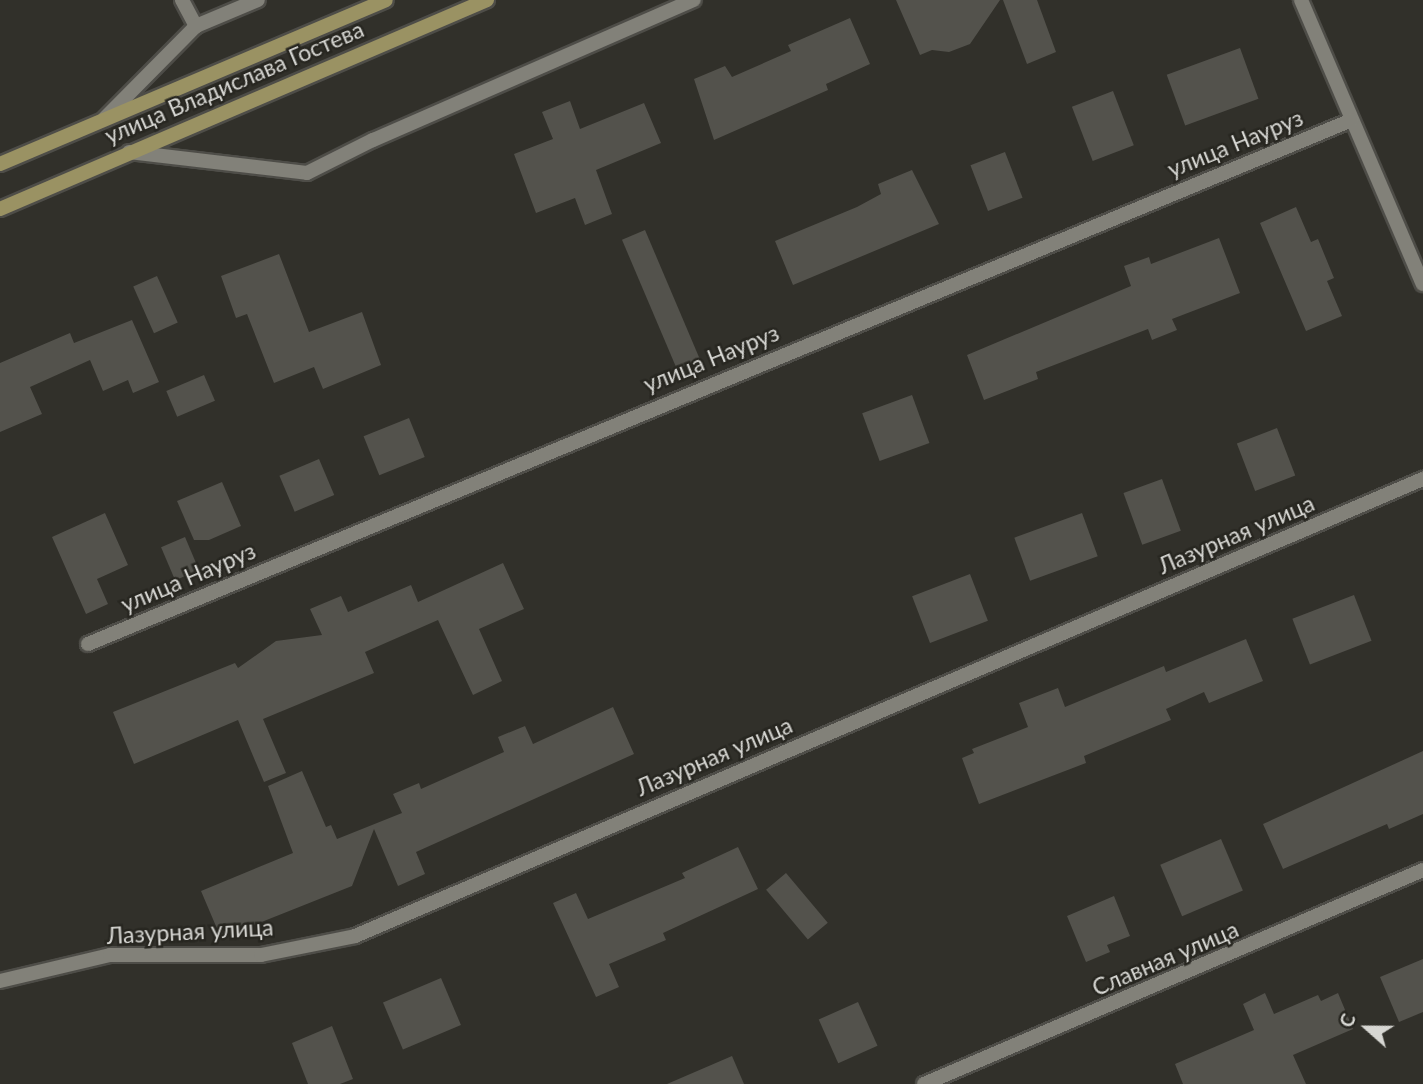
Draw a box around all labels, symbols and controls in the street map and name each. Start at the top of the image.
street label: улица Владислава Гостева [100,15,368,149]
street label: улица Науруз [1163,103,1307,183]
street label: улица Науруз [639,318,783,398]
street label: Лазурная улица [1154,489,1318,579]
street label: улица Науруз [117,536,259,618]
street label: Лазурная улица [632,711,796,801]
street label: Лазурная улица [106,913,274,949]
street label: Славная улица [1088,915,1242,1001]
north arrow [1332,993,1402,1063]
text: С [1334,1010,1360,1030]

